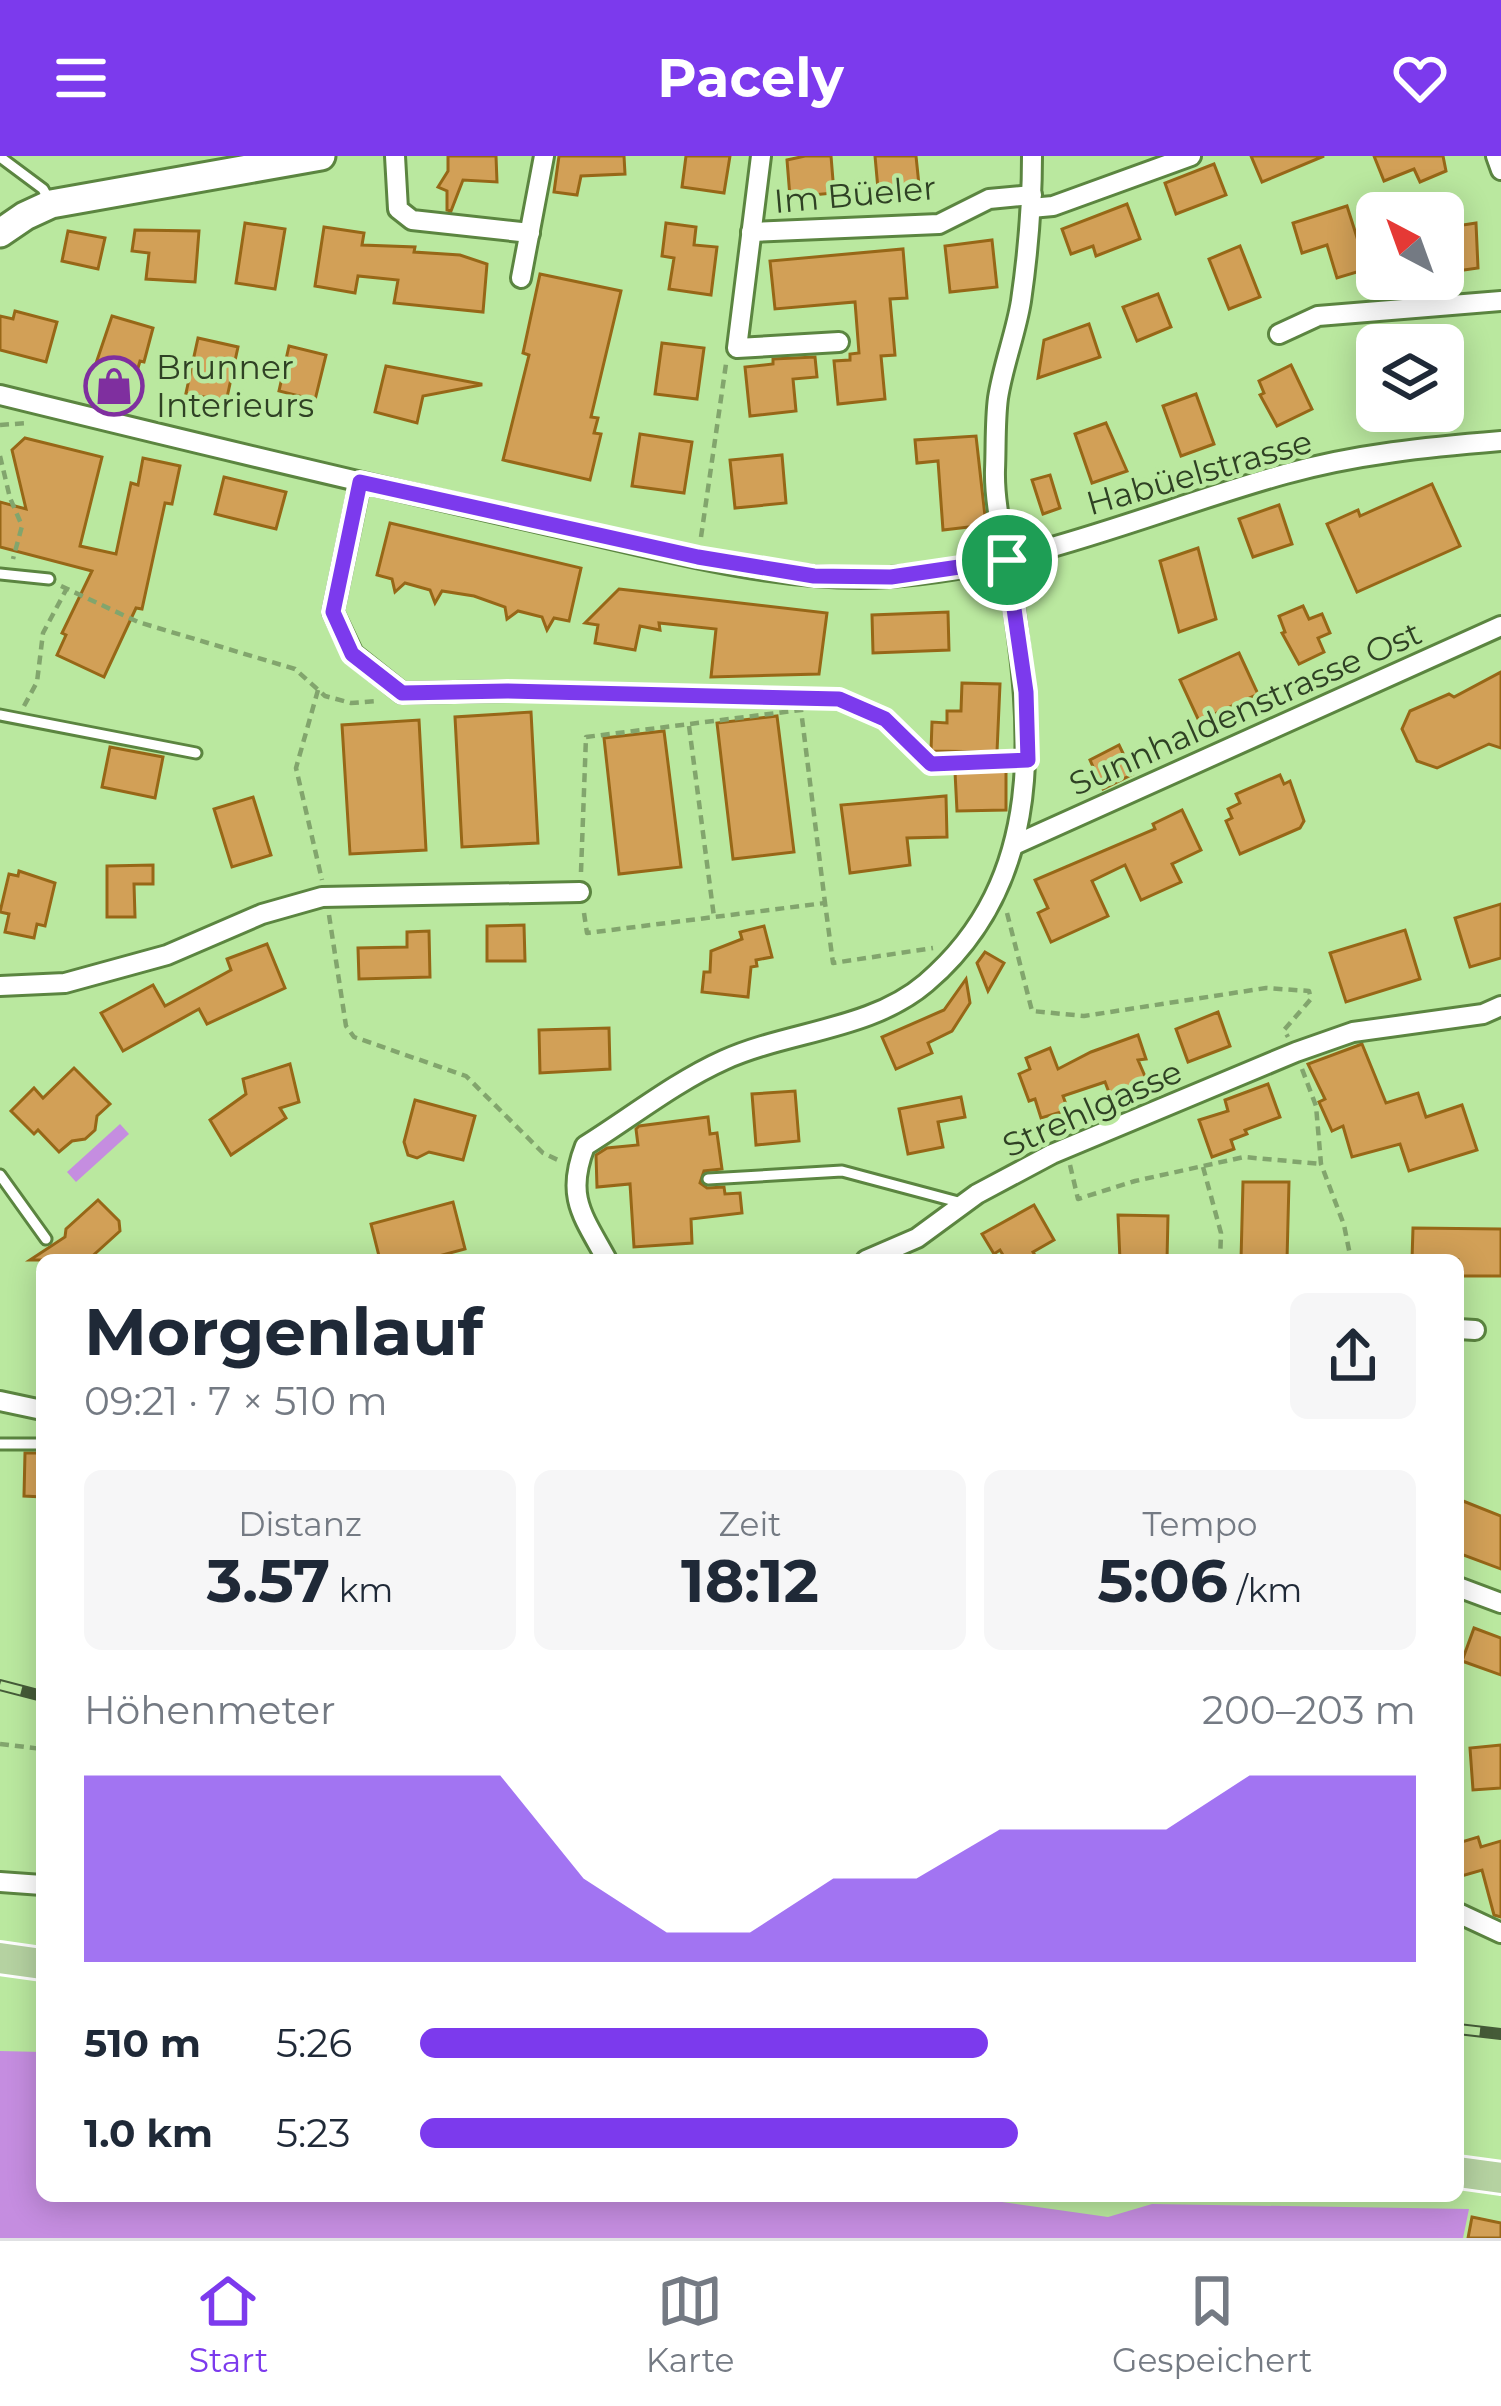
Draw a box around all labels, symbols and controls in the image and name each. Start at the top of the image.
icon: menu [48,45,114,111]
text: Pacely [657,45,844,111]
icon: heart [1387,45,1453,111]
street label: Im Büeler [772,167,938,221]
north arrow [1356,192,1464,300]
map controls [1356,192,1464,432]
button: layers [1356,324,1464,432]
place label: Brunner Interieurs [156,347,314,425]
shop icon: Brunner Interieurs [83,355,145,417]
street label: Habüelstrasse [1082,421,1316,523]
pin [956,509,1058,611]
icon: arrive [974,527,1040,593]
street label: Sunnhaldenstrasse Ost [1063,612,1427,804]
street label: Strehlgasse [996,1051,1188,1165]
text: Morgenlauf [84,1291,483,1372]
button: share [1290,1293,1416,1419]
text: 09:21 · 7 × 510 m [84,1377,388,1425]
text: Distanz [238,1504,362,1544]
text: Zeit [719,1504,781,1544]
text: Tempo [1142,1504,1258,1544]
text: 3.57 [207,1544,330,1617]
text: 18:12 [681,1544,819,1617]
text: 5:06 [1098,1544,1228,1617]
text: km [330,1570,393,1610]
text: /km [1228,1570,1302,1610]
text: Höhenmeter [84,1686,336,1734]
text: 200–203 m [1202,1686,1416,1734]
text: 510 m [84,2019,201,2067]
text: 5:26 [276,2019,352,2067]
text: 1.0 km [84,2109,213,2157]
text: 5:23 [276,2109,351,2157]
tab: Start [189,2268,268,2380]
tab: Karte [646,2268,735,2380]
tab: Gespeichert [1112,2268,1312,2380]

